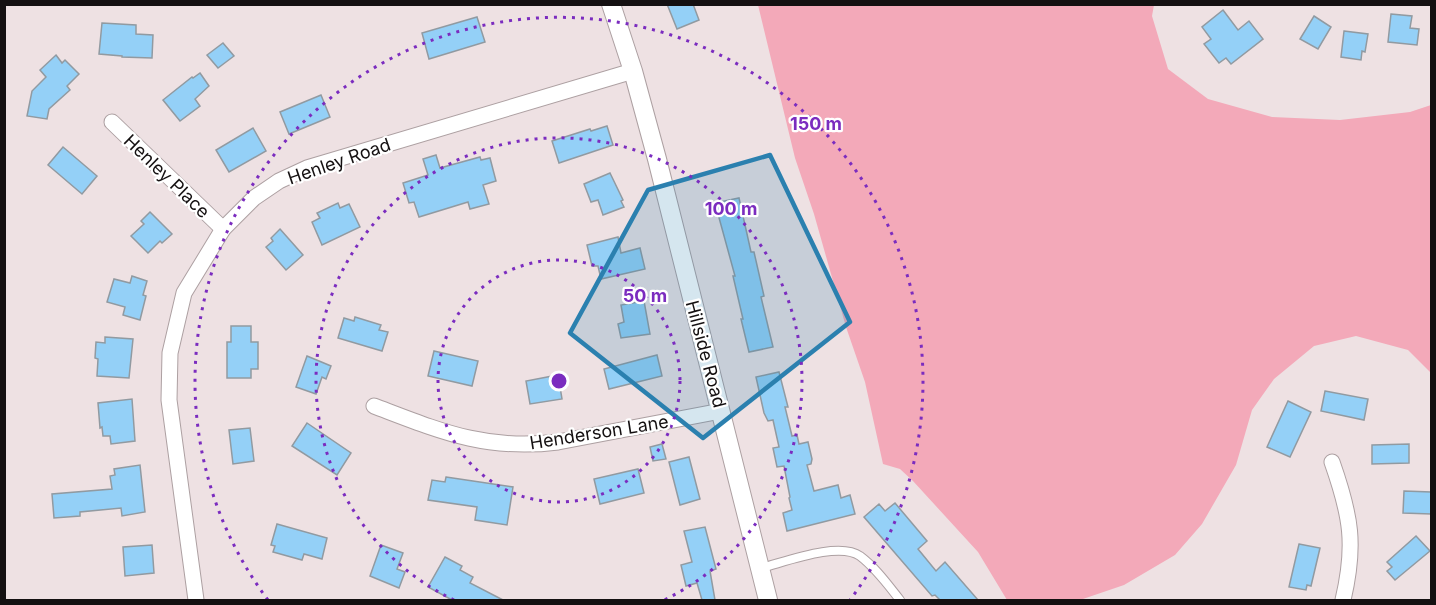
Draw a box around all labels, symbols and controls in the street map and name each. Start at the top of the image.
text: 150 m [790,113,842,134]
street label: Henley Place [120,130,214,222]
street label: Henley Road [285,134,393,188]
text: 100 m [705,198,757,219]
text: 50 m [623,285,667,306]
street label: Hillside Road [682,298,730,410]
centre of rings [549,371,569,391]
street label: Henderson Lane [528,411,670,453]

